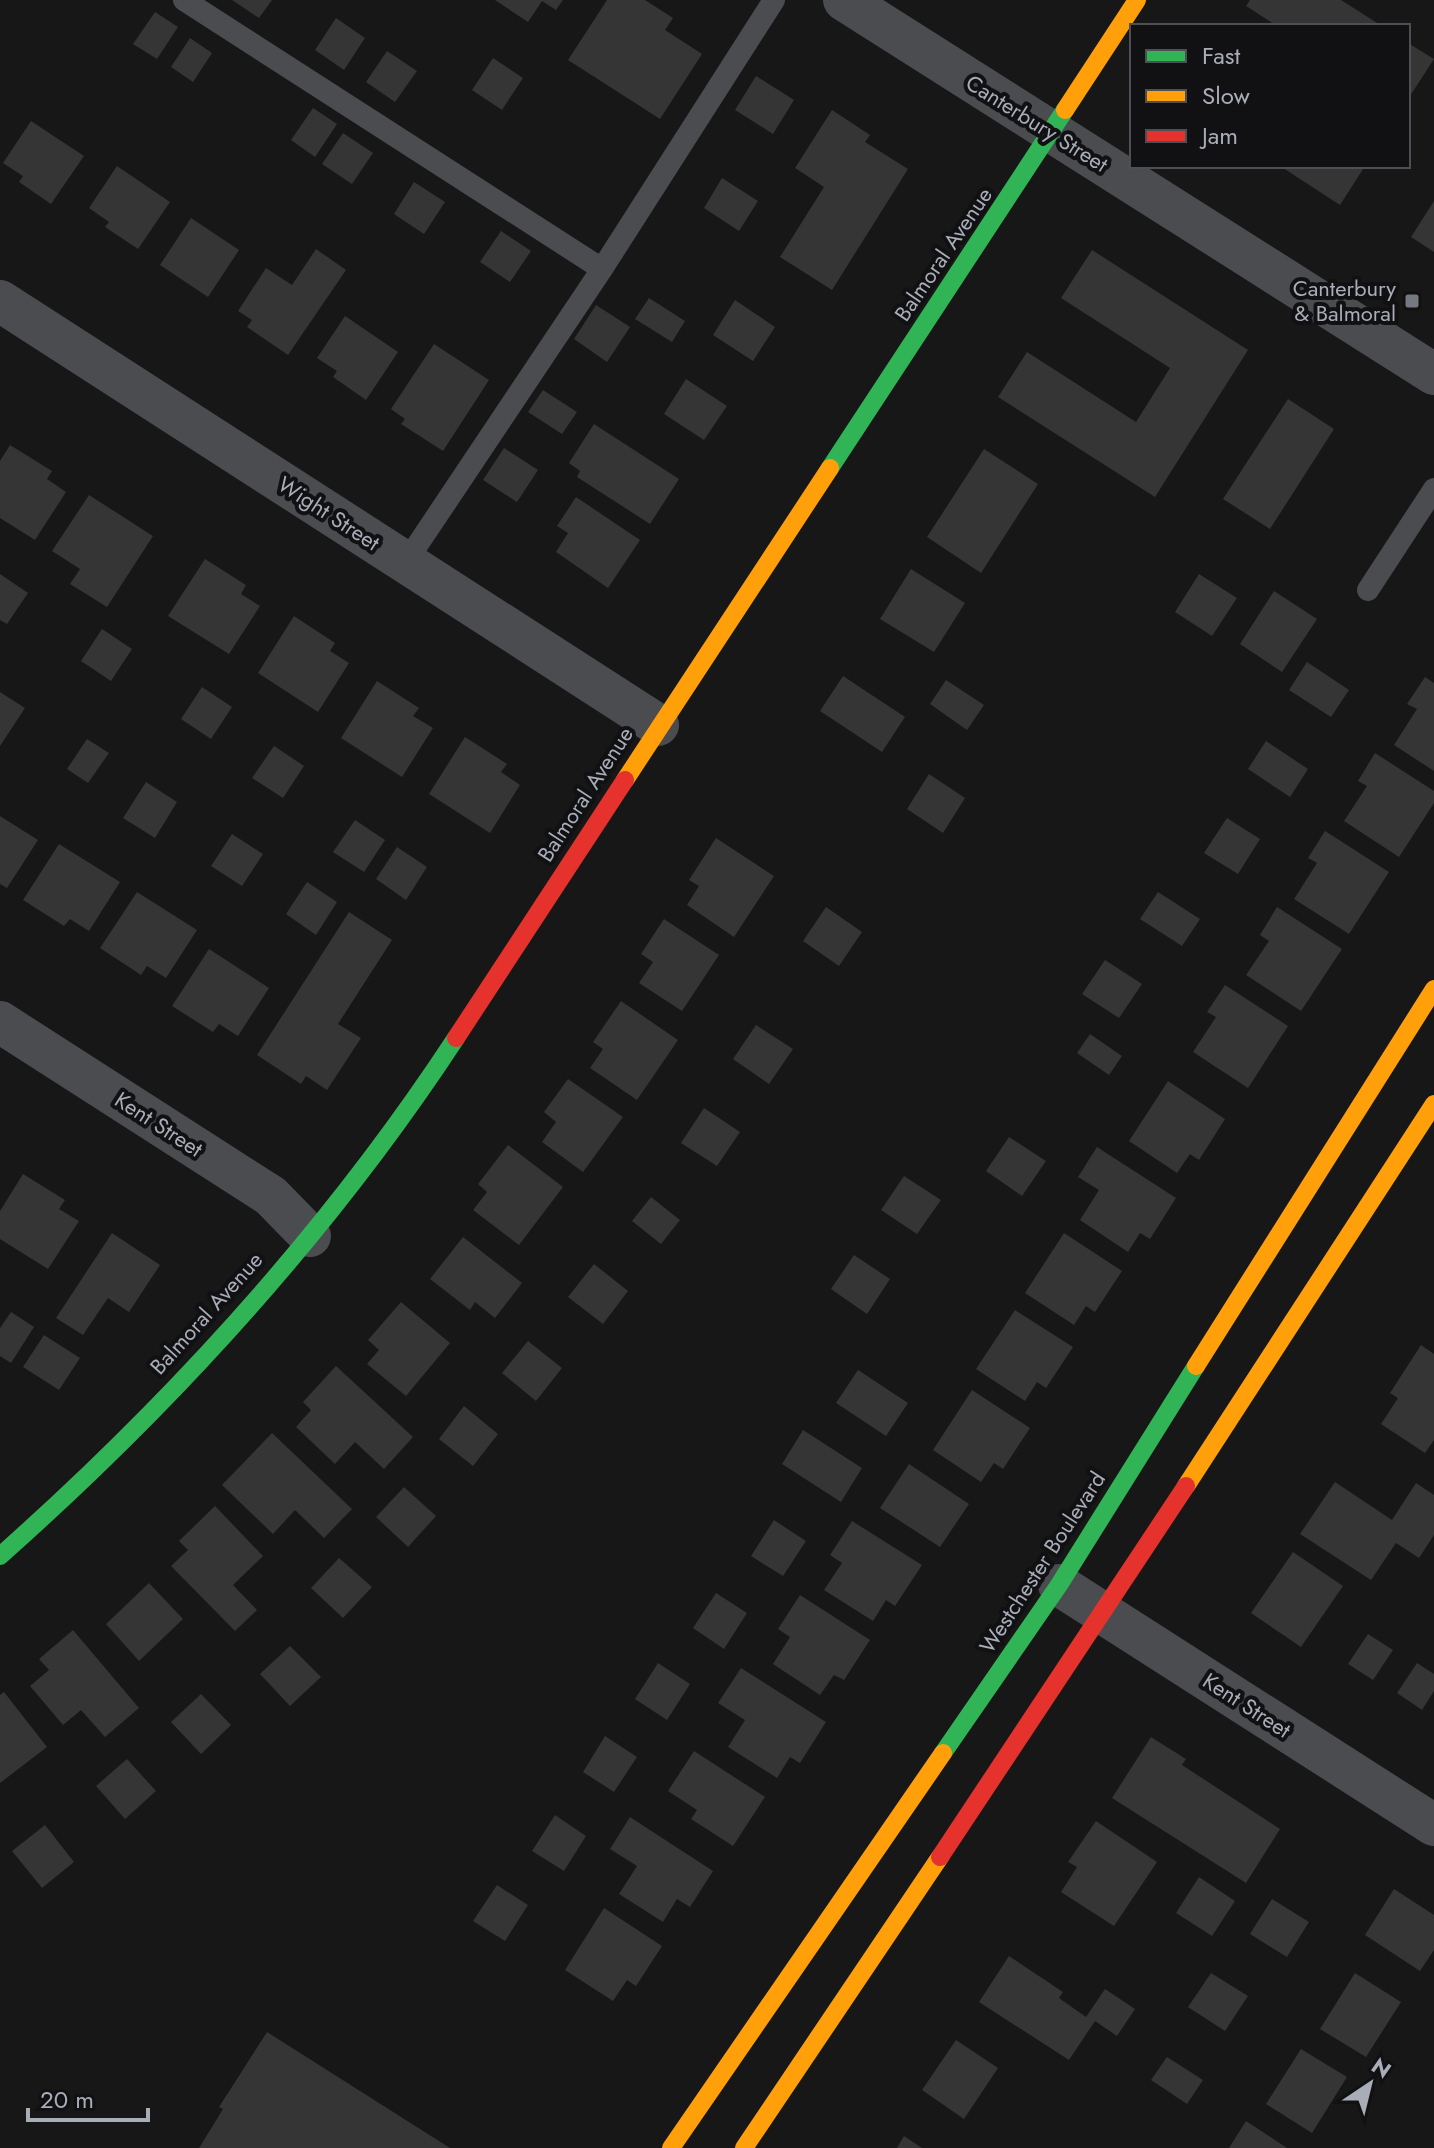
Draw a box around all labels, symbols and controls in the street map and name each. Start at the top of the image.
legend [1130,24,1410,168]
text: Fast [1202,38,1240,73]
street label: Canterbury Street [960,66,1115,180]
text: Slow [1202,78,1250,113]
text: Jam [1199,118,1238,153]
street label: Balmoral Avenue [886,181,1000,327]
place label: Canterbury & Balmoral [1293,272,1396,329]
marker: Canterbury & Balmoral [1403,292,1421,310]
street label: Wight Street [272,468,387,558]
street label: Balmoral Avenue [529,720,641,868]
street label: Kent Street [109,1084,210,1165]
street label: Balmoral Avenue [142,1245,270,1381]
street label: Westchester Boulevard [971,1465,1113,1659]
street label: Kent Street [1197,1665,1298,1746]
north arrow [1330,2044,1410,2124]
text: N [1365,2050,1398,2086]
scale bar [28,2072,148,2122]
text: 20 m [40,2082,94,2117]

